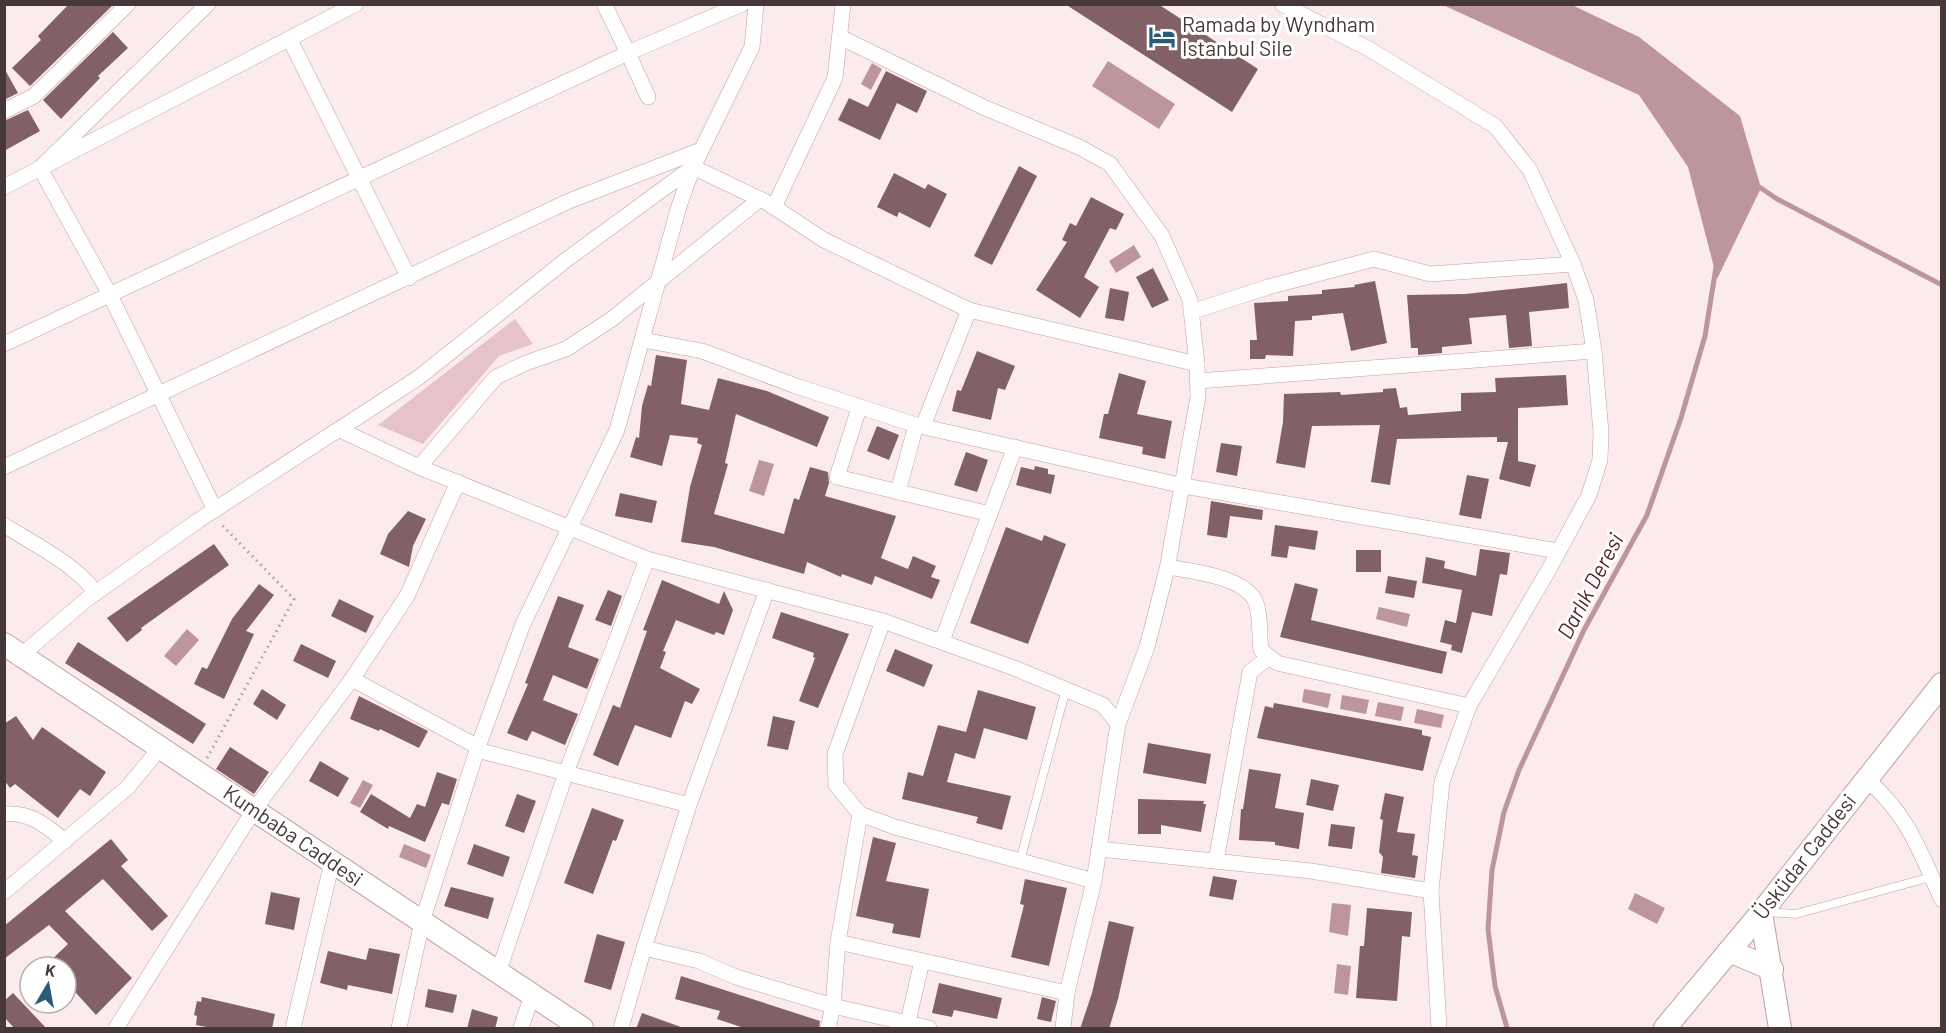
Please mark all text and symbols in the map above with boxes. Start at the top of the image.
place label: Ramada by Wyndham Istanbul Sile [1182,11,1375,60]
hotel icon: Ramada by Wyndham Istanbul Sile [1147,22,1177,52]
water label: Darlık Deresi [1550,528,1628,643]
street label: Kumbaba Caddesi [219,779,368,891]
street label: Üsküdar Caddesi [1747,788,1861,924]
north arrow [18,955,78,1015]
text: K [44,960,57,980]

